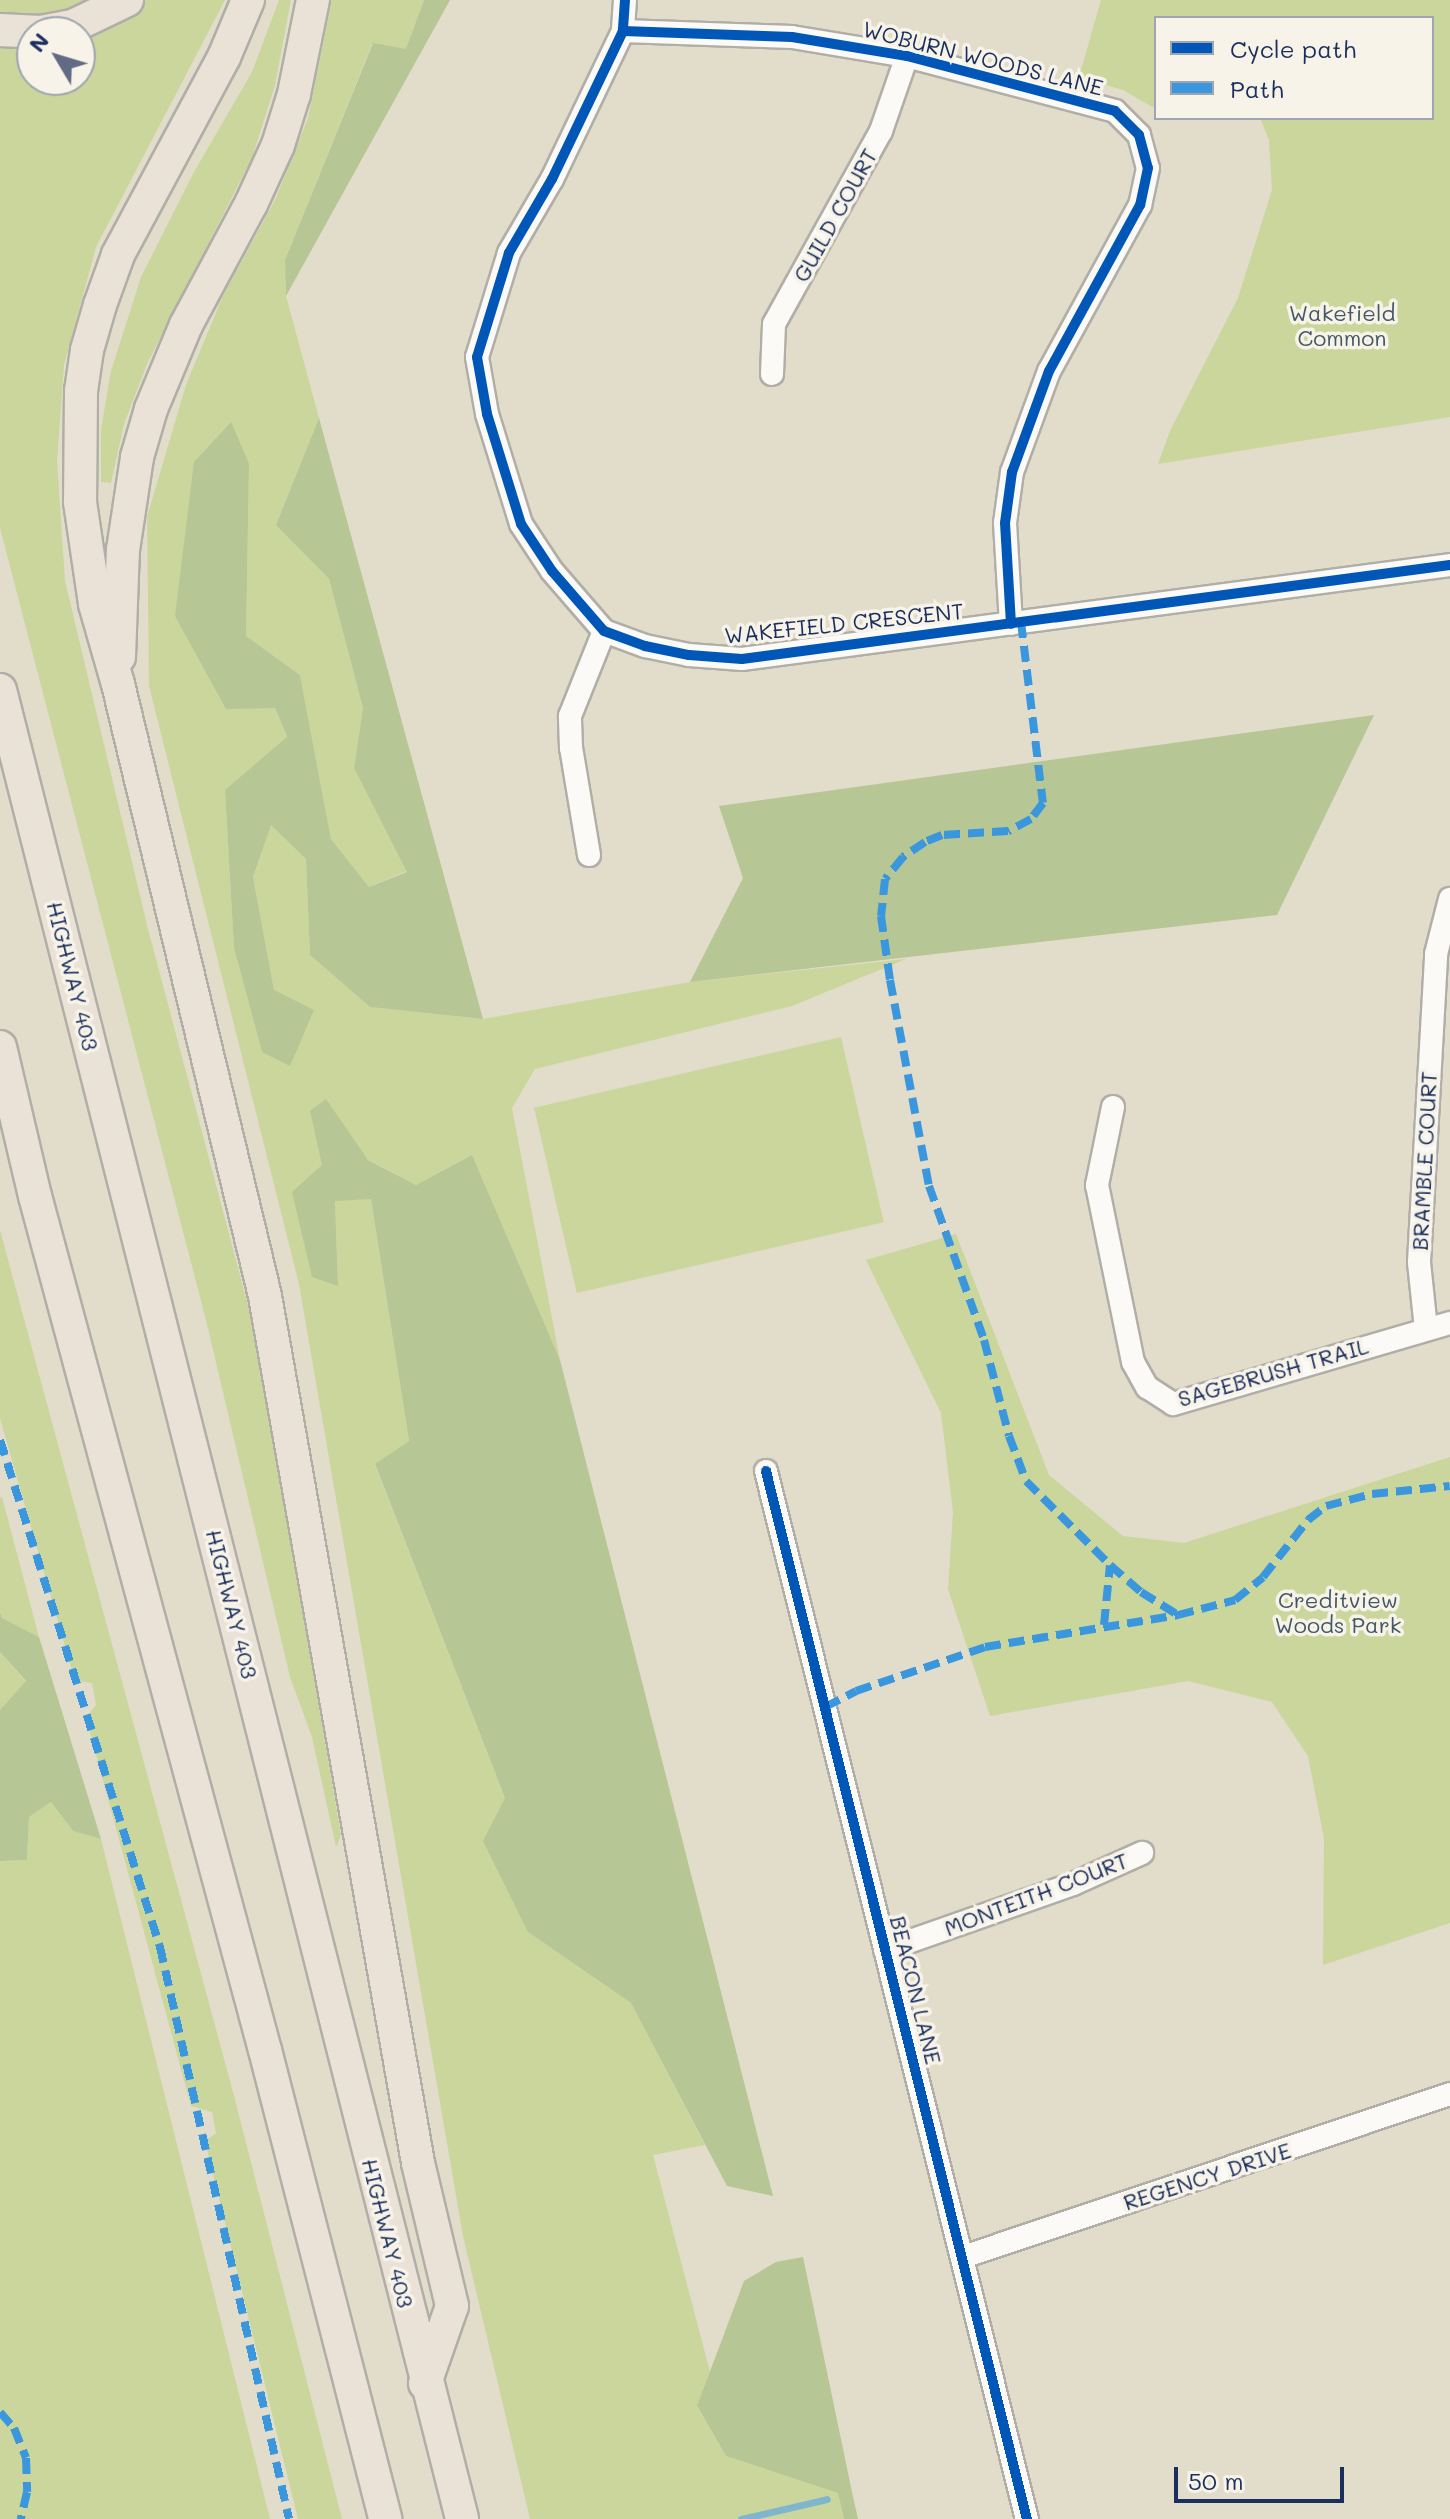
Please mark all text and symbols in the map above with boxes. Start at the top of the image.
street label: WOBURN WOODS LANE [860,15,1106,101]
north arrow [16,16,96,96]
legend [1154,16,1434,120]
text: N [22,27,55,58]
text: Cycle path [1230,33,1356,64]
text: Path [1230,73,1284,104]
street label: GUILD COURT [787,144,883,286]
park label: Wakefield Common [1289,299,1395,350]
street label: WAKEFIELD CRESCENT [723,597,965,649]
street label: HIGHWAY 403 [42,899,104,1053]
street label: BRAMBLE COURT [1406,1071,1442,1251]
street label: SAGEBRUSH TRAIL [1175,1332,1371,1412]
street label: HIGHWAY 403 [201,1527,263,1681]
park label: Creditview Woods Park [1275,1586,1401,1638]
street label: MONTEITH COURT [940,1847,1132,1941]
street label: BEACON LANE [885,1913,947,2067]
street label: REGENCY DRIVE [1120,2136,1294,2216]
street label: HIGHWAY 403 [357,2156,419,2310]
scale bar [1178,2451,1348,2501]
text: 50 m [1188,2465,1244,2496]

